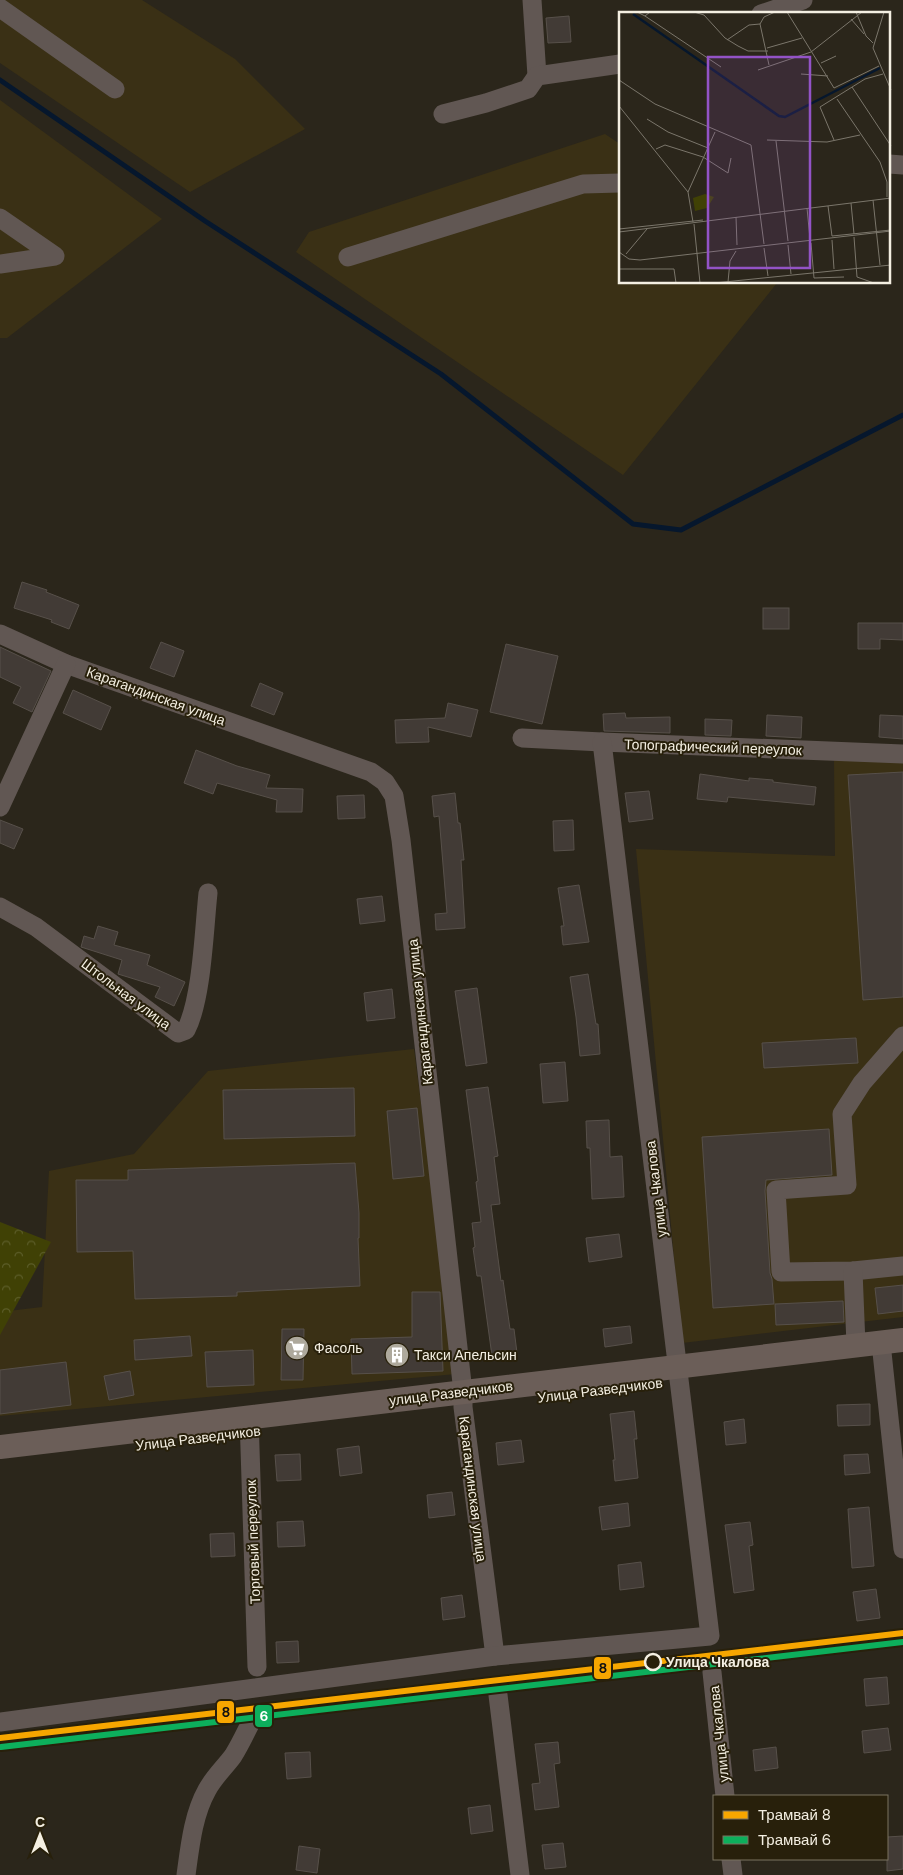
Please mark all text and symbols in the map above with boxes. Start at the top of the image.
inset map [619,12,890,284]
street label: Карагандинская улица [84,662,228,730]
street label: Топографический переулок [624,735,803,759]
street label: Карагандинская улица [403,938,437,1086]
street label: Штольная улица [78,955,174,1034]
street label: улица Чкалова [641,1140,671,1238]
supermarket icon: Фасоль [284,1335,310,1361]
place label: Фасоль [314,1339,363,1357]
building icon: Такси Апельсин [384,1342,410,1368]
place label: Такси Апельсин [414,1346,517,1364]
street label: Улица Разведчиков [536,1373,664,1407]
street label: улица Разведчиков [388,1376,514,1410]
street label: Карагандинская улица [455,1415,491,1563]
street label: Улица Разведчиков [134,1421,262,1455]
street label: Торговый переулок [242,1479,264,1604]
marker: Улица Чкалова [644,1653,662,1671]
place label: Улица Чкалова [666,1653,769,1671]
line badge: 8 [593,1656,612,1680]
text: 8 [599,1659,608,1677]
street label: улица Чкалова [705,1685,733,1783]
line badge: 8 [216,1700,235,1724]
text: 8 [222,1703,231,1721]
line badge: 6 [254,1704,273,1728]
text: 6 [260,1707,269,1725]
legend [713,1795,888,1860]
text: Трамвай 8 [758,1805,831,1825]
north arrow [15,1810,65,1860]
text: С [35,1813,45,1831]
text: Трамвай 6 [758,1830,831,1850]

